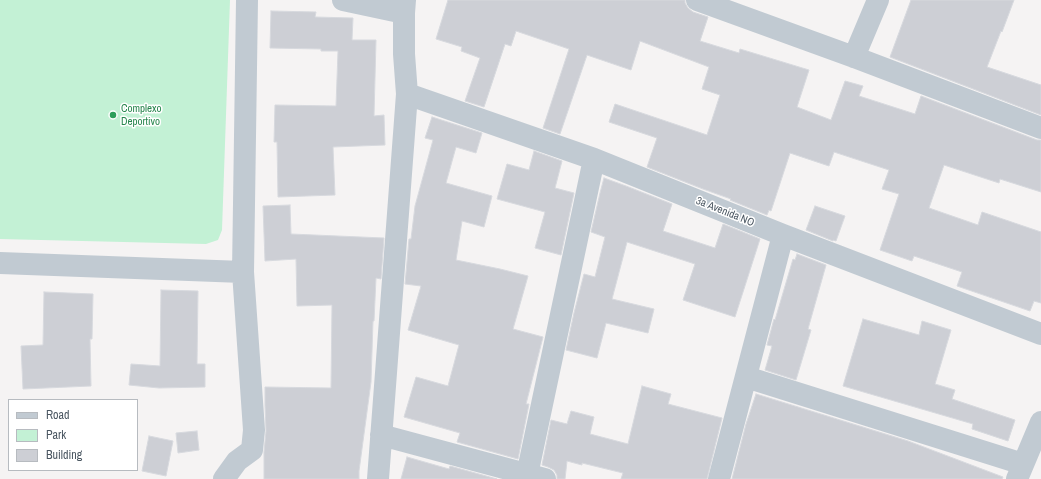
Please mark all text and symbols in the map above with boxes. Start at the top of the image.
place label: Complexo Deportivo [121,102,162,128]
marker: Complexo Deportivo [108,110,118,120]
street label: 3a Avenida NO [694,194,756,230]
legend [8,399,138,471]
text: Road [46,407,70,423]
text: Park [46,427,66,443]
text: Building [46,447,82,463]

